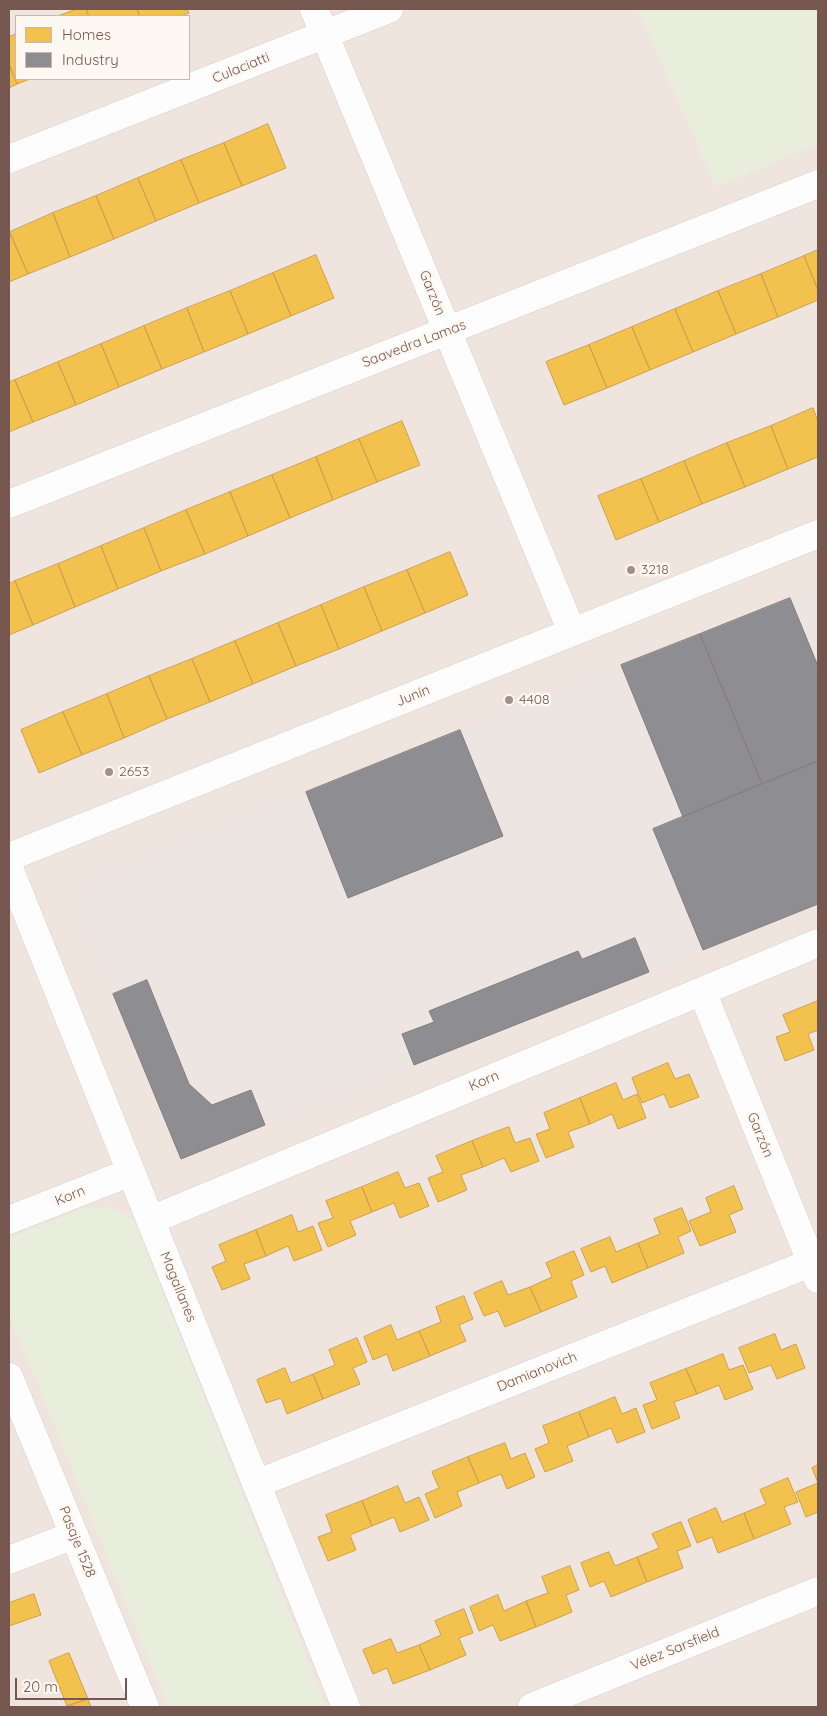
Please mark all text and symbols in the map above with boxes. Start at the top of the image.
legend [15,15,190,80]
text: Homes [62,25,111,44]
street label: Culaciatti [210,49,272,87]
text: Industry [62,50,119,69]
street label: Garzón [415,268,449,318]
street label: Saavedra Lamas [360,316,468,372]
place label: 3218 [641,562,669,578]
marker: 3218 [625,564,637,576]
street label: Junín [394,682,432,710]
place label: 4408 [519,692,550,708]
marker: 4408 [503,694,515,706]
place label: 2653 [119,764,149,780]
marker: 2653 [103,766,115,778]
street label: Korn [466,1067,502,1095]
street label: Garzón [743,1110,777,1160]
street label: Korn [52,1182,88,1210]
street label: Magallanes [156,1249,200,1325]
street label: Damianovich [495,1348,579,1396]
street label: Pasaje 1528 [55,1504,99,1580]
street label: Vélez Sarsfield [628,1624,722,1674]
scale bar [18,1668,130,1700]
text: 20 m [23,1677,58,1696]

